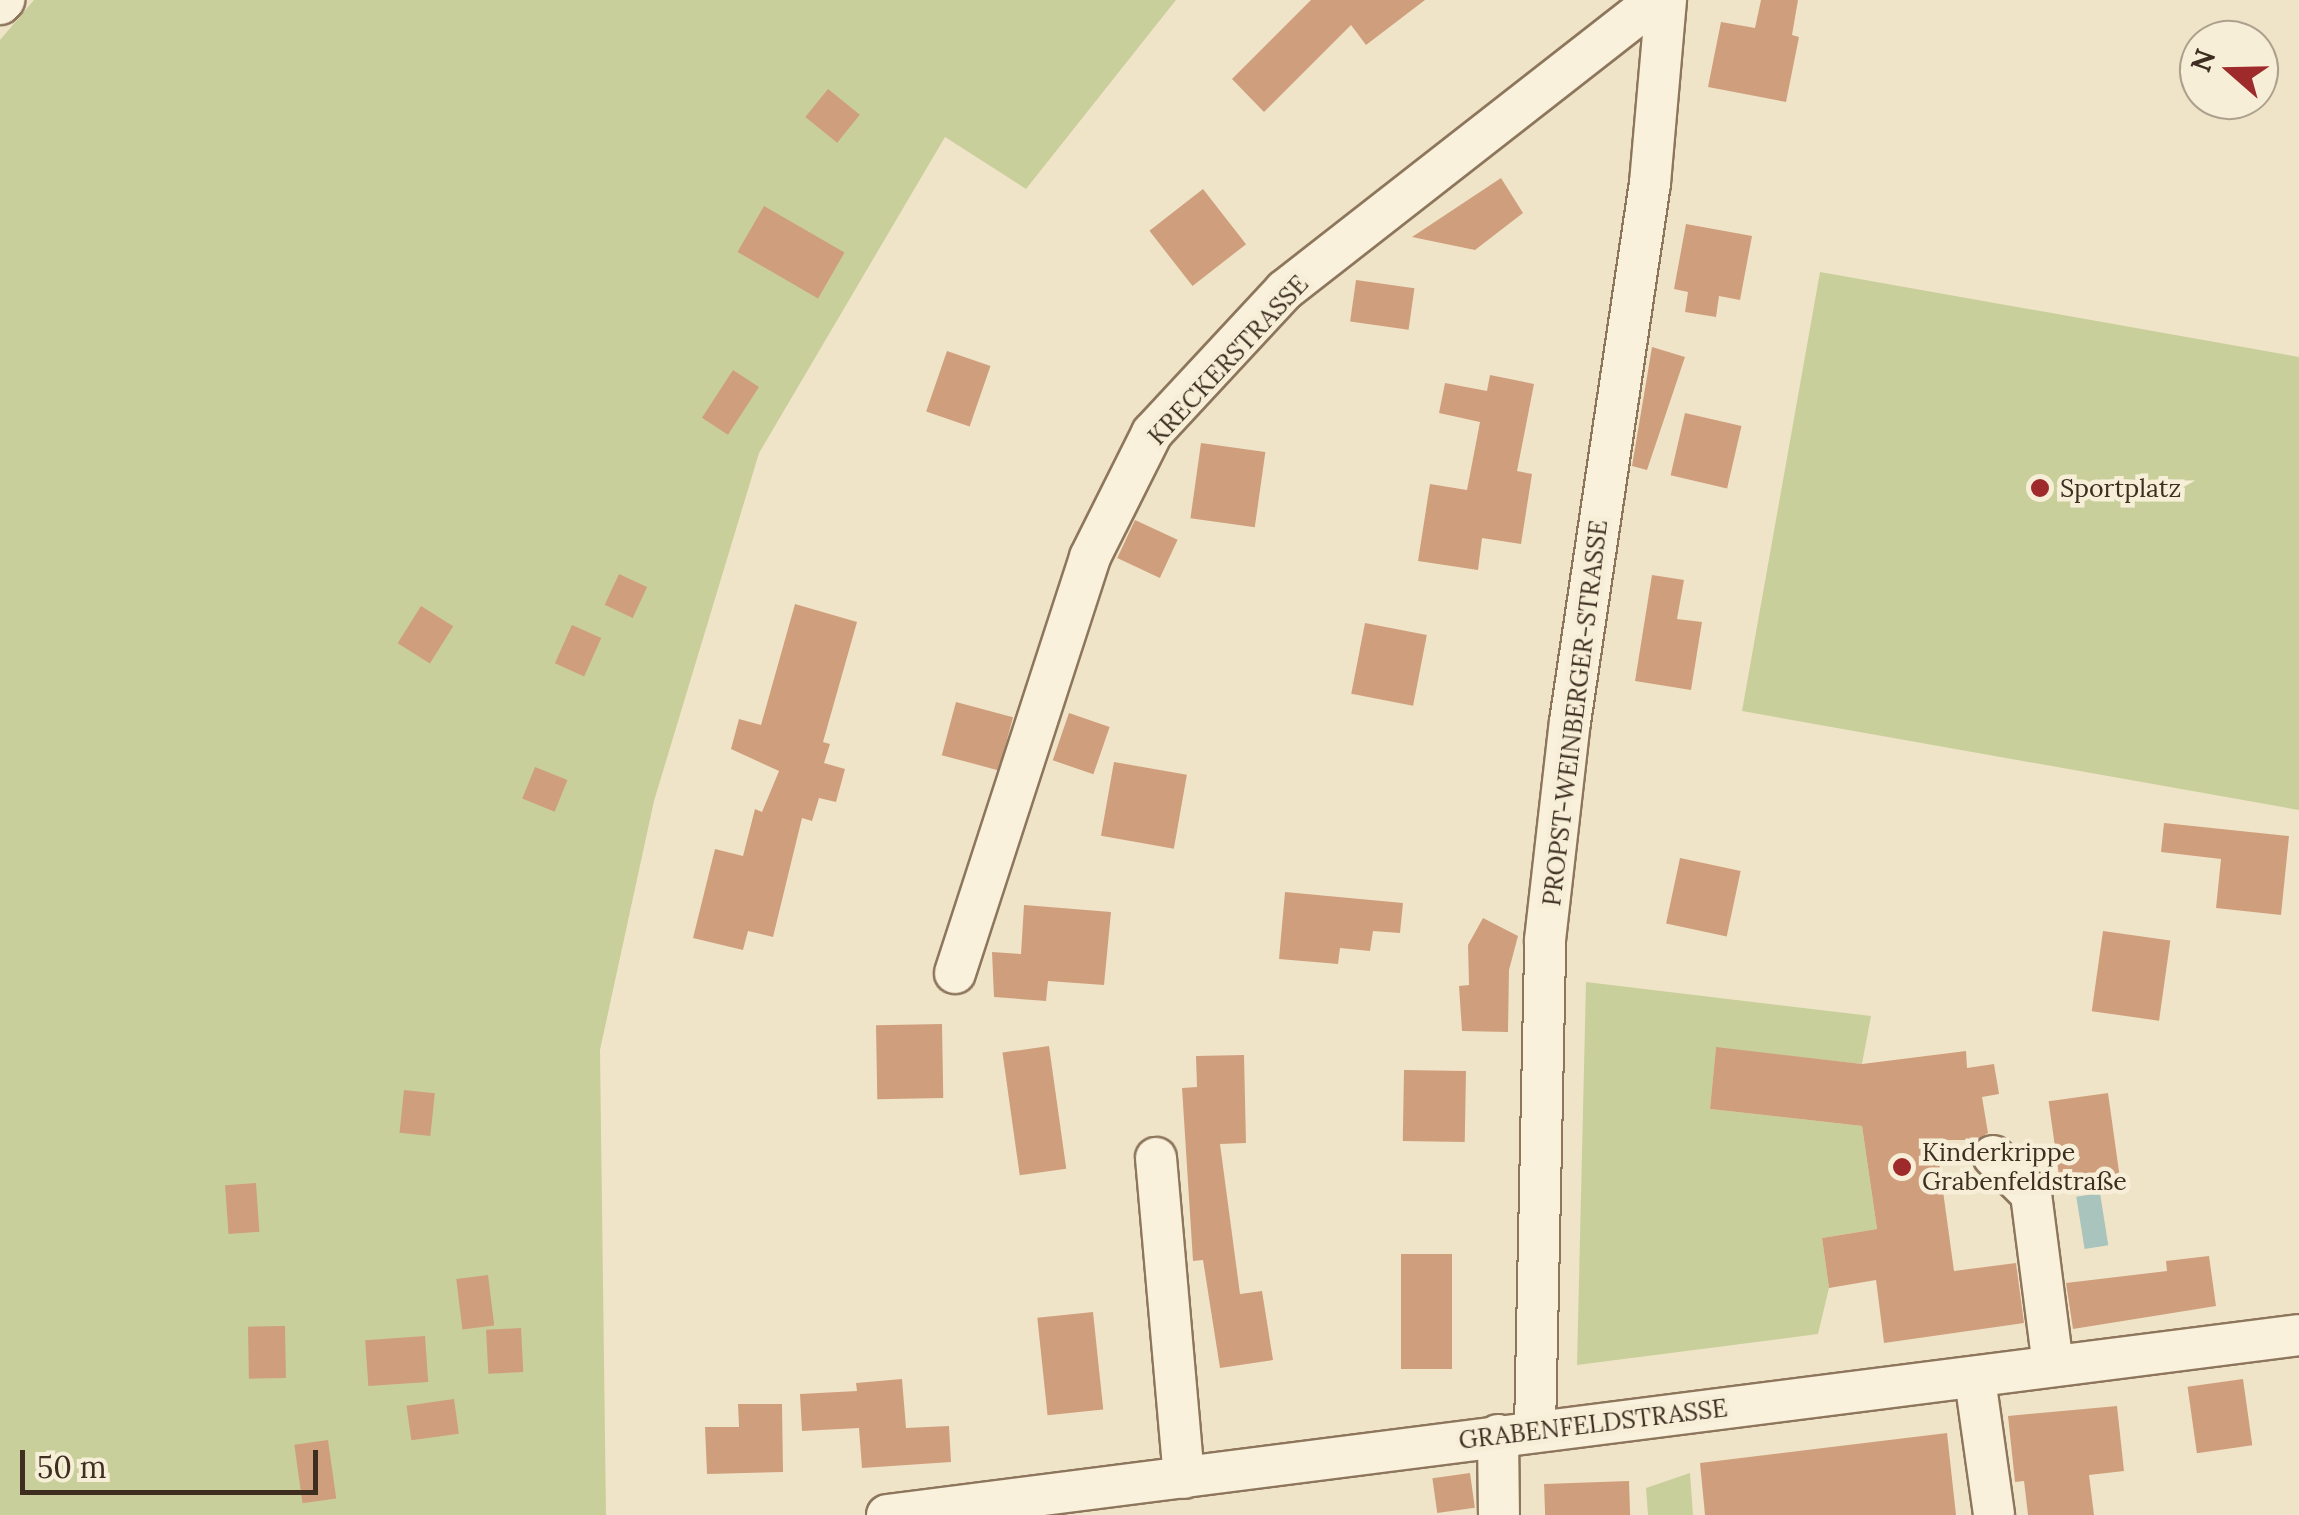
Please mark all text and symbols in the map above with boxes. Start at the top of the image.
north arrow [2179,20,2279,120]
text: N [2182,44,2223,77]
street label: KRECKERSTRASSE [1142,269,1314,451]
place label: Sportplatz [2060,473,2181,503]
marker: Sportplatz [2029,477,2051,499]
street label: PROPST-WEINBERGER-STRASSE [1536,518,1614,908]
place label: Kinderkrippe Grabenfeldstraße [1922,1138,2127,1197]
marker: Kinderkrippe Grabenfeldstraße [1891,1156,1913,1178]
street label: GRABENFELDSTRASSE [1457,1393,1729,1455]
scale bar [25,1430,322,1492]
text: 50 m [37,1448,107,1486]

